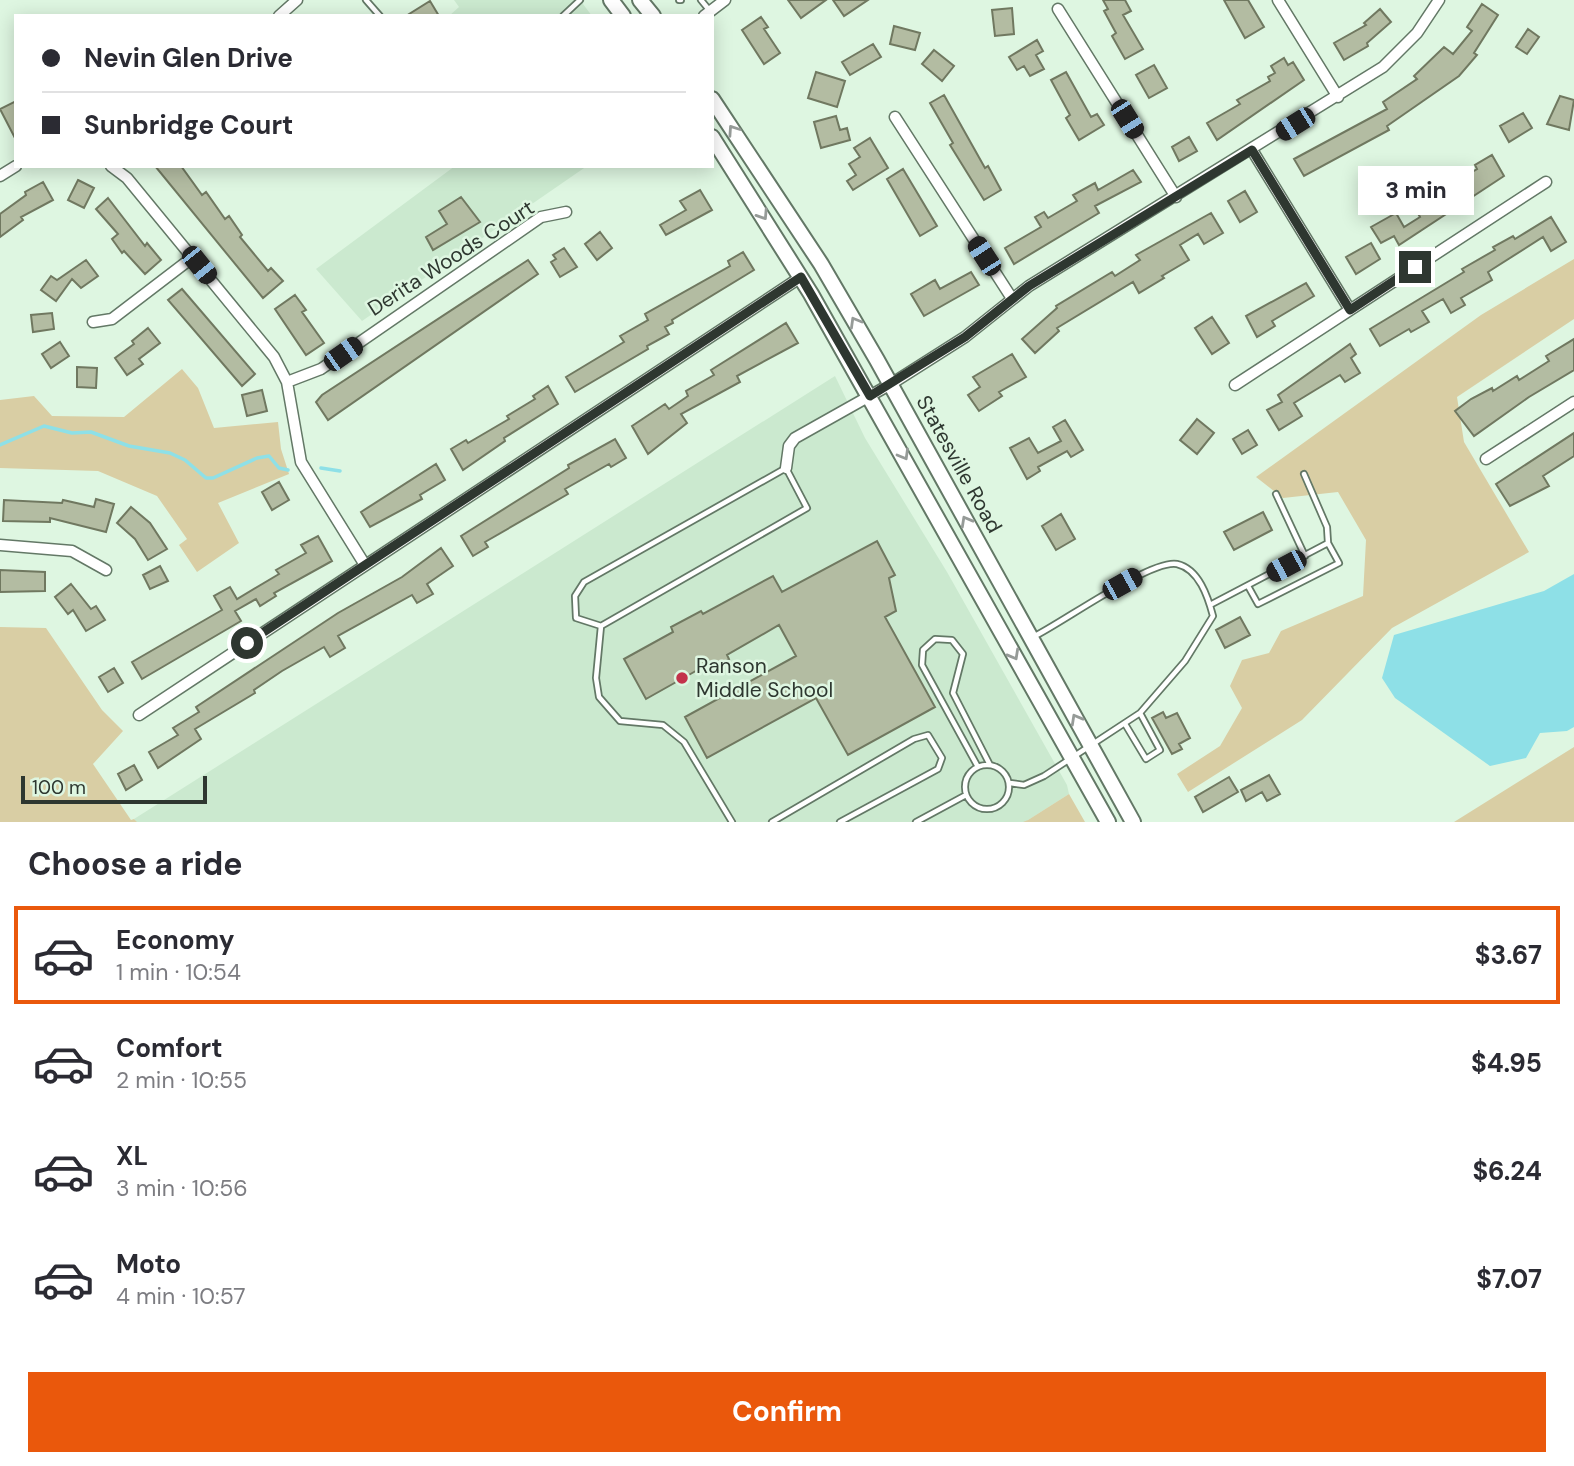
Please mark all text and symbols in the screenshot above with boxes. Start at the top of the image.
text: Nevin Glen Drive [84,41,293,75]
car [1107,96,1148,142]
car [1272,104,1319,144]
text: Sunbridge Court [84,108,293,142]
one-way arrow [728,124,741,137]
callout: 3 min [1357,166,1473,215]
text: 3 min [1385,175,1447,205]
street label: Derita Woods Court [362,194,540,322]
one-way arrow [755,207,767,220]
car [964,233,1005,279]
car [178,242,221,288]
route end [1399,251,1431,283]
one-way arrow [850,316,863,329]
car [320,333,367,375]
street label: Statesville Road [910,390,1008,538]
one-way arrow [896,448,909,461]
one-way arrow [960,515,974,528]
car [1263,547,1310,585]
car [1099,565,1146,603]
route start [231,627,263,659]
one-way arrow [1006,647,1019,660]
place label: Ranson Middle School [696,652,833,704]
marker: Ranson Middle School [674,670,690,686]
one-way arrow [1071,714,1084,727]
scale bar [21,773,206,805]
text: 100 m [32,775,86,800]
text: Choose a ride [28,843,243,885]
text: Economy [116,923,234,957]
icon: car [32,924,95,987]
text: $3.67 [1475,938,1542,972]
text: 1 min · 10:54 [116,957,241,987]
text: Comfort [116,1031,222,1065]
icon: car [32,1032,95,1095]
text: $4.95 [1471,1046,1542,1080]
text: 2 min · 10:55 [116,1065,247,1095]
text: XL [116,1139,148,1173]
icon: car [32,1140,95,1203]
text: $6.24 [1472,1154,1542,1188]
text: 3 min · 10:56 [116,1173,248,1203]
text: Moto [116,1247,181,1281]
icon: car [32,1248,95,1311]
text: $7.07 [1476,1262,1542,1296]
text: 4 min · 10:57 [116,1281,246,1311]
button: Confirm [28,1372,1546,1452]

